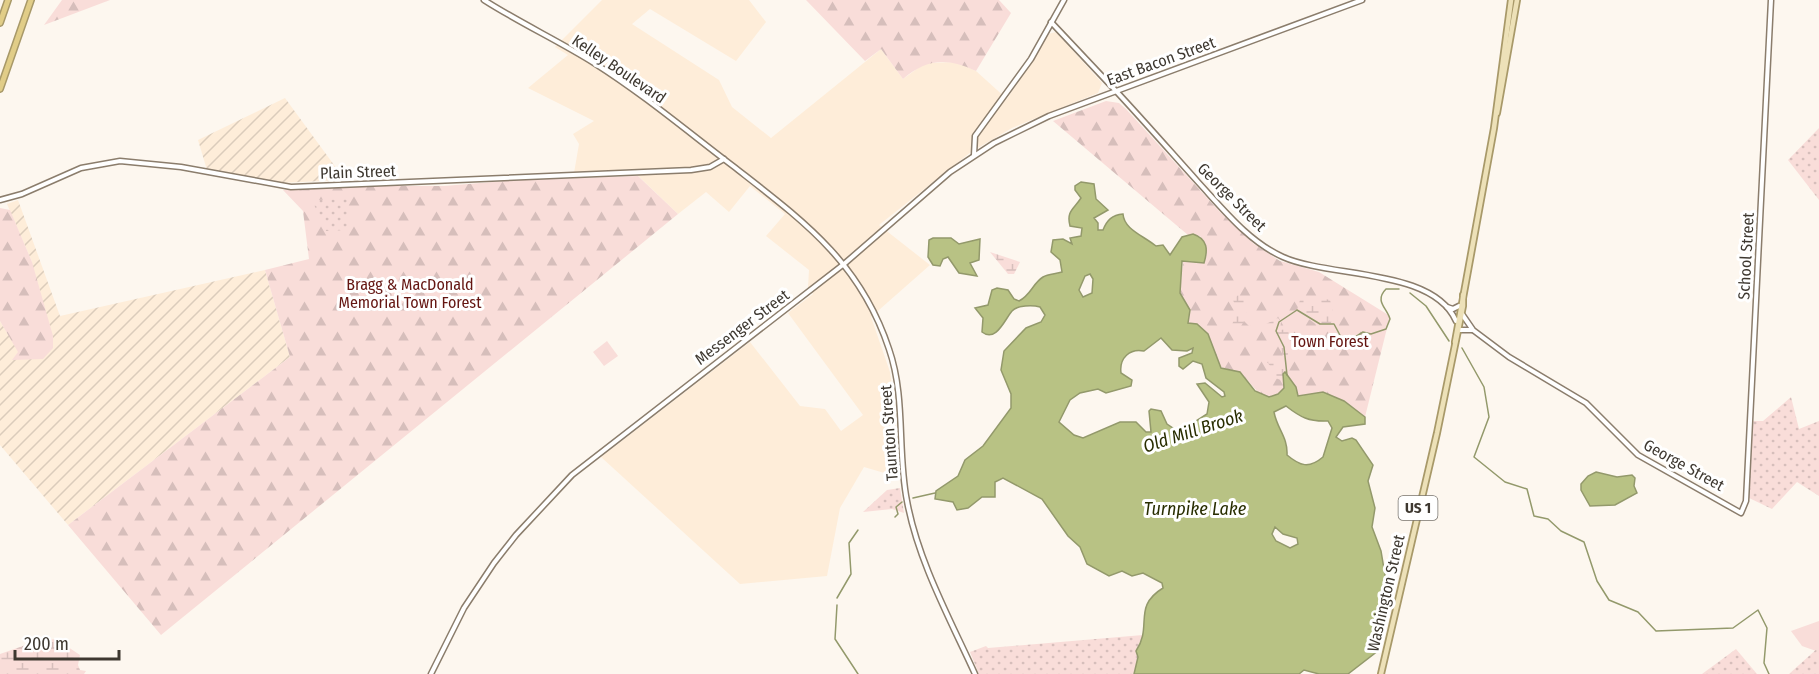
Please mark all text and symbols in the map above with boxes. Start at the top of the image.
street label: Kelley Boulevard [568,31,670,107]
street label: East Bacon Street [1104,32,1219,89]
street label: George Street [1194,159,1271,236]
street label: Plain Street [320,161,397,183]
street label: School Street [1734,211,1758,300]
park label: Bragg & MacDonald Memorial Town Forest [339,275,482,312]
street label: Messenger Street [691,285,793,369]
park label: Town Forest [1291,332,1370,351]
street label: Taunton Street [876,384,902,482]
water label: Old Mill Brook [1140,404,1246,457]
street label: George Street [1640,435,1728,495]
road number: US 1 [1398,496,1438,520]
water label: Turnpike Lake [1144,498,1247,520]
street label: Washington Street [1363,532,1409,653]
scale bar [15,623,118,661]
text: 200 m [24,633,69,655]

